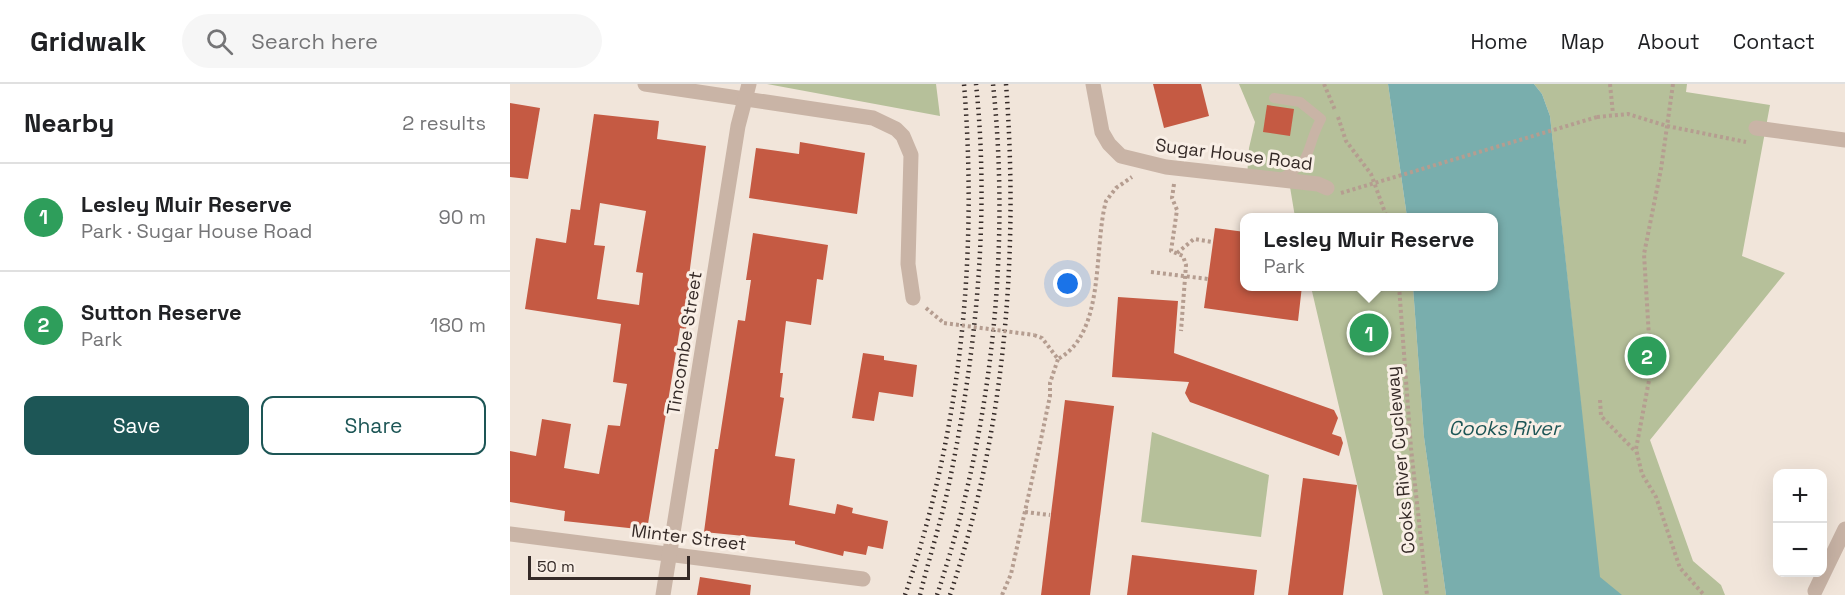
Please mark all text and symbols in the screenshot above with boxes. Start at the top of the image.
search box [182,14,602,68]
text: Gridwalk [30,23,146,59]
icon: search [203,25,236,58]
text: Search here [251,27,378,55]
text: Home [1470,28,1528,55]
text: Map [1561,28,1605,55]
text: About [1638,28,1700,55]
text: Contact [1733,28,1815,55]
text: Nearby [24,106,114,140]
text: 2 results [402,110,486,136]
street label: Sugar House Road [1154,133,1314,175]
text: Lesley Muir Reserve [81,190,292,218]
text: 1 [39,204,48,230]
text: 90 m [439,204,486,230]
popup [1240,213,1498,291]
text: Park · Sugar House Road [81,218,312,244]
text: Lesley Muir Reserve [1264,225,1474,253]
text: Park [1264,253,1305,279]
your location [1053,269,1082,298]
street label: Tincombe Street [661,270,707,416]
text: Sutton Reserve [81,298,242,326]
pin: 1 [1350,310,1388,356]
text: 2 [38,312,49,338]
text: 180 m [430,312,486,338]
text: Park [81,326,123,352]
pin: 2 [1628,334,1666,378]
street label: Cooks River Cycleway [1380,365,1420,555]
button: Save [24,396,249,455]
button: Share [261,396,486,455]
water label: Cooks River [1448,415,1562,441]
map controls [1773,469,1827,577]
button: + [1773,469,1827,523]
street label: Minter Street [630,519,748,555]
button: − [1773,523,1827,577]
scale bar [528,553,690,580]
text: 50 m [537,556,575,577]

